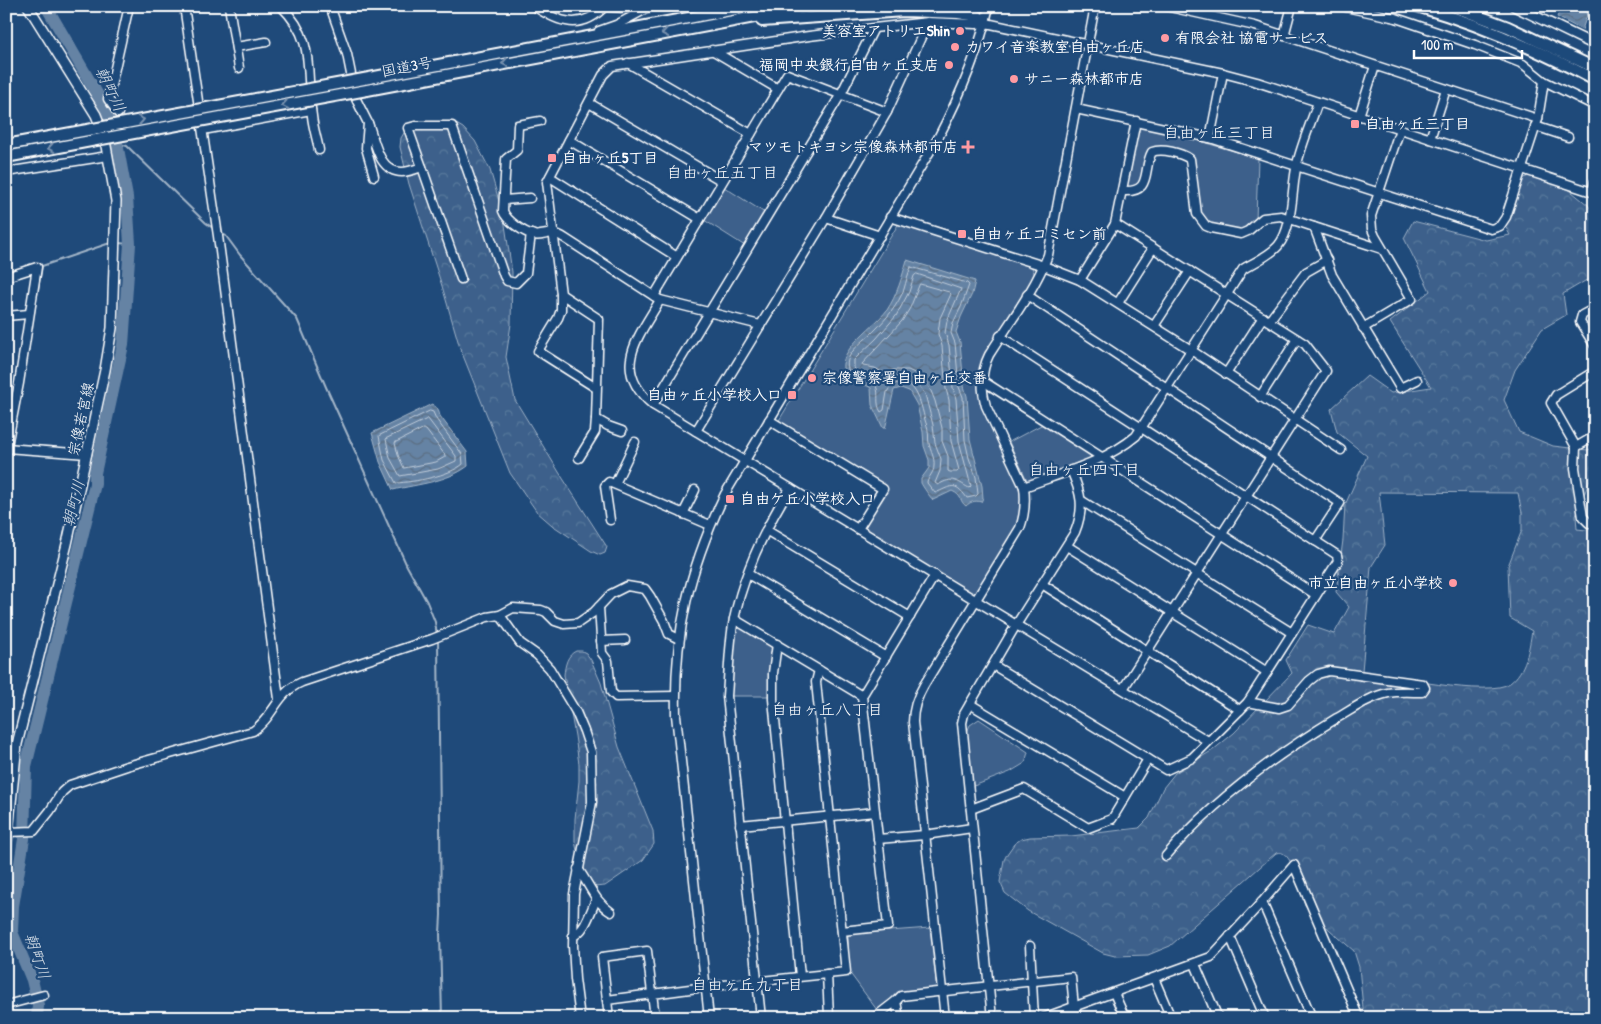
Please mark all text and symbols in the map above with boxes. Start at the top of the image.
place label: 美容室アトリエShin [822,20,950,41]
marker: 美容室アトリエShin [954,25,966,37]
place label: 有限会社 協電サービス [1175,27,1328,48]
one-way arrow [661,28,669,38]
scale bar [1414,28,1521,60]
marker: 有限会社 協電サービス [1159,32,1171,44]
text: 100 m [1421,34,1454,55]
place label: カワイ音楽教室自由ヶ丘店 [965,36,1145,57]
marker: カワイ音楽教室自由ヶ丘店 [949,41,961,53]
street label: 国道3号 [380,51,434,82]
place label: 福岡中央銀行自由ヶ丘支店 [759,54,939,75]
one-way arrow [501,58,510,68]
marker: 福岡中央銀行自由ヶ丘支店 [943,59,955,71]
water label: 朝町川 [91,63,131,115]
place label: サニー森林都市店 [1024,68,1144,89]
marker: サニー森林都市店 [1008,73,1020,85]
one-way arrow [281,100,289,110]
place label: 自由ヶ丘三丁目 [1365,113,1470,134]
one-way arrow [137,115,146,125]
marker: 自由ヶ丘三丁目 [1349,118,1361,130]
district label: 自由ヶ丘三丁目 [1163,121,1275,143]
place label: マツモトキヨシ宗像森林都市店 [748,136,958,157]
marker: マツモトキヨシ宗像森林都市店 [962,141,974,153]
one-way arrow [47,143,56,153]
place label: 自由ヶ丘5丁目 [562,147,658,168]
marker: 自由ヶ丘5丁目 [546,152,558,164]
district label: 自由ヶ丘五丁目 [666,161,778,183]
place label: 自由ヶ丘コミセン前 [972,223,1107,244]
marker: 自由ヶ丘コミセン前 [956,228,968,240]
place label: 宗像警察署自由ヶ丘交番 [822,367,987,388]
marker: 宗像警察署自由ヶ丘交番 [806,372,818,384]
street label: 宗像若宮線 [62,380,99,458]
place label: 自由ヶ丘小学校入口 [647,384,782,405]
marker: 自由ヶ丘小学校入口 [786,389,798,401]
district label: 自由ヶ丘四丁目 [1028,458,1140,480]
water label: 朝町川 [57,477,89,529]
place label: 自由ケ丘小学校入口 [740,488,875,509]
marker: 自由ケ丘小学校入口 [724,493,736,505]
place label: 市立自由ヶ丘小学校 [1308,572,1443,593]
marker: 市立自由ヶ丘小学校 [1447,577,1459,589]
district label: 自由ヶ丘八丁目 [771,698,883,720]
water label: 朝町川 [20,930,56,982]
district label: 自由ヶ丘九丁目 [691,973,803,995]

